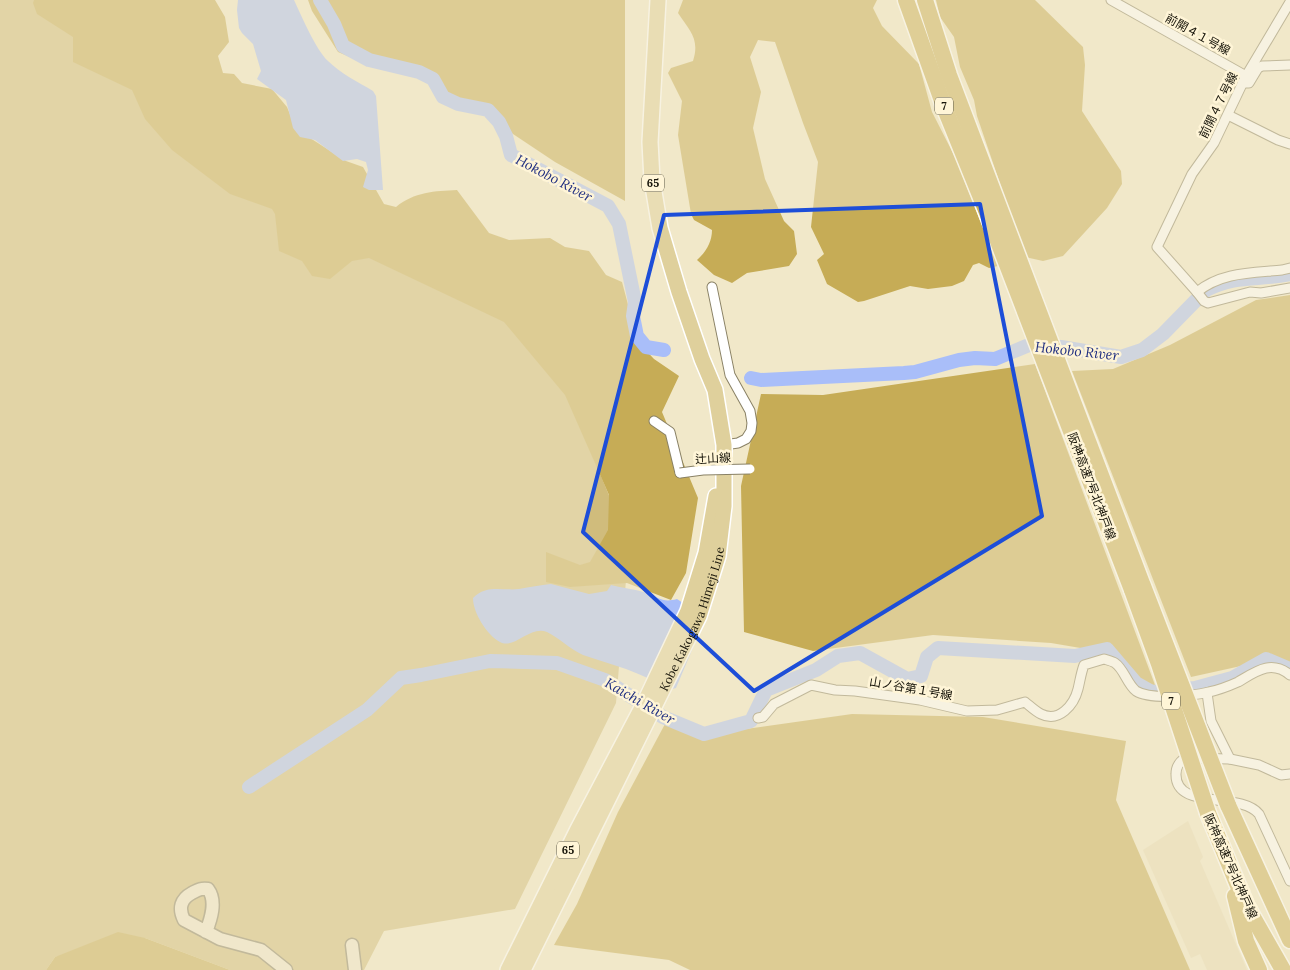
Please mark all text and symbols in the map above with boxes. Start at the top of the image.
street label: 前開４１号線 [1163,10,1233,58]
street label: 前開４７号線 [1195,69,1241,141]
road number: 7 [935,98,953,114]
water label: Hokobo River [513,150,596,206]
road number: 65 [642,174,664,192]
water label: Hokobo River [1034,338,1120,364]
street label: 阪神高速7号北神戸線 [1065,430,1119,542]
street label: 辻山線 [695,450,731,466]
street label: Kobe Kakogawa Himeji Line [655,546,727,693]
street label: 山ノ谷第１号線 [868,673,954,703]
water label: Kaichi River [602,674,679,729]
road number: 7 [1162,692,1180,709]
street label: 阪神高速7号北神戸線 [1201,811,1261,921]
road number: 65 [557,842,579,858]

